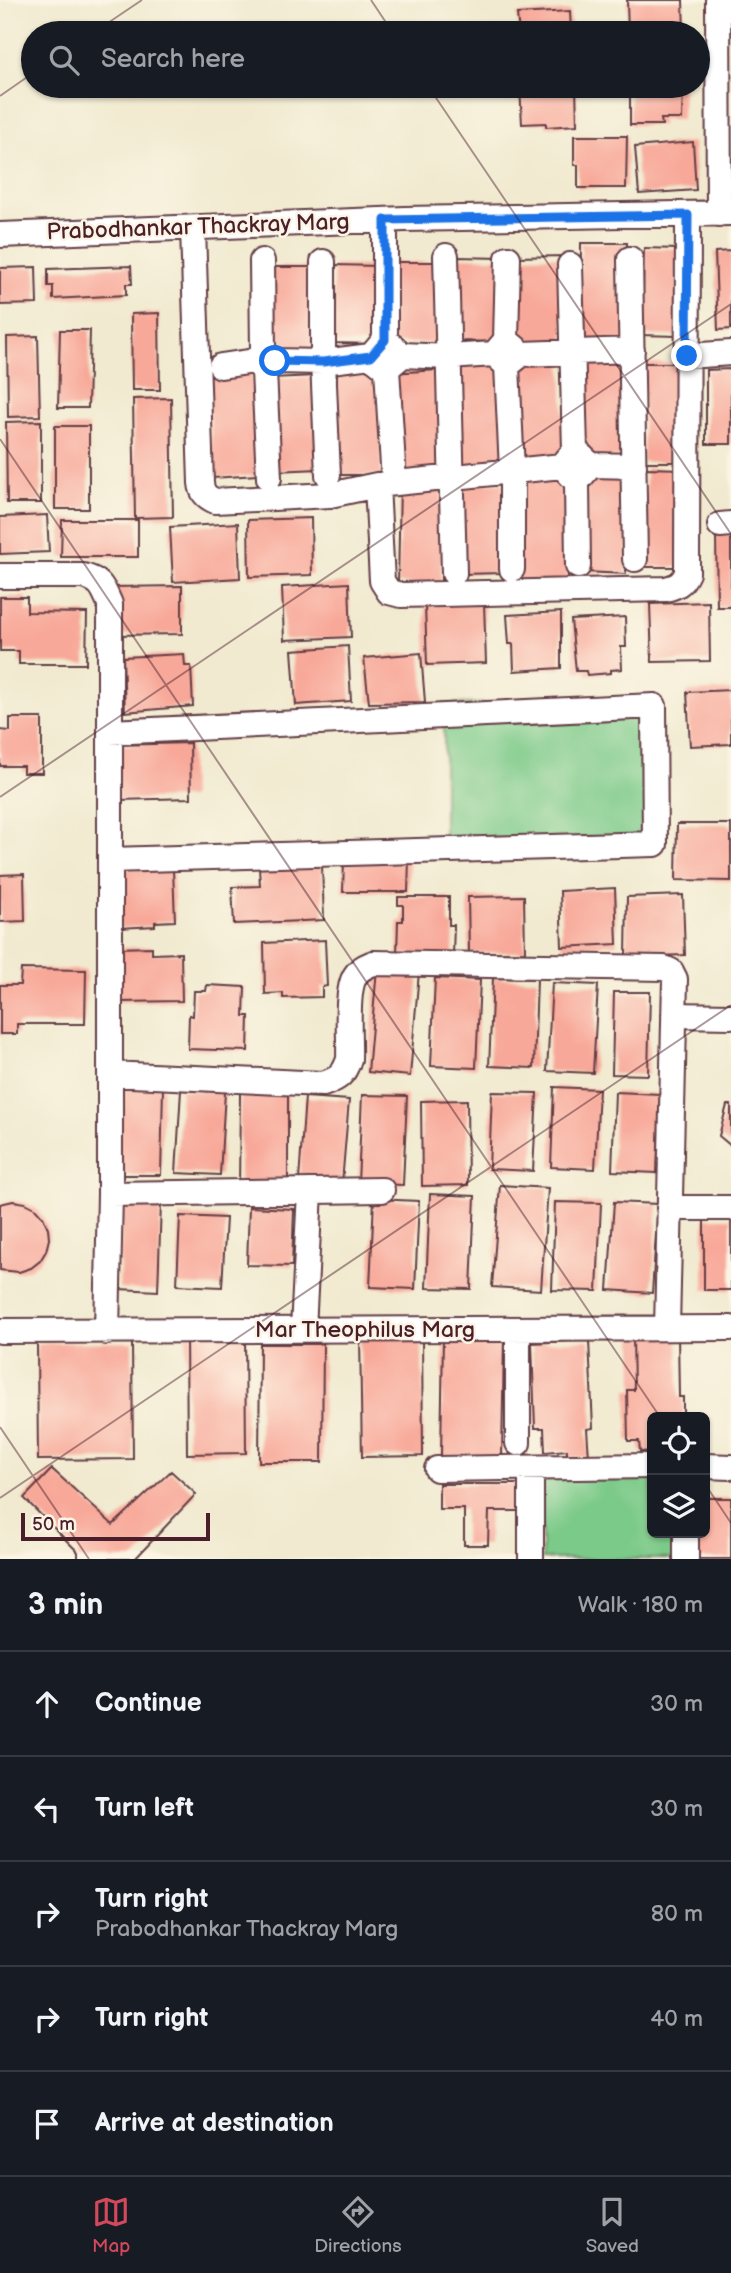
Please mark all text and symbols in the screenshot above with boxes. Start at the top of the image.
search box [21,21,710,98]
icon: search [45,41,83,79]
text: Search here [101,44,245,75]
street label: Prabodhankar Thackray Marg [46,208,350,246]
route end [671,340,702,371]
route start [259,345,290,376]
street label: Mar Theophilus Marg [255,1316,475,1344]
map controls [647,1412,710,1538]
button: locate [647,1412,710,1475]
button: layers [647,1475,710,1538]
scale bar [21,1510,210,1542]
text: 50 m [32,1513,75,1536]
text: 3 min [28,1587,103,1623]
text: Walk · 180 m [578,1591,703,1619]
icon: ahead [28,1685,66,1723]
text: Continue [95,1688,202,1719]
text: 30 m [650,1690,703,1718]
icon: left [28,1790,66,1828]
text: Turn left [95,1793,194,1824]
text: 30 m [650,1795,703,1823]
text: Turn right [95,1884,208,1915]
icon: right [28,1895,66,1933]
text: 80 m [651,1900,703,1928]
text: Prabodhankar Thackray Marg [95,1915,398,1943]
icon: right [28,2000,66,2038]
text: Turn right [95,2003,208,2034]
text: 40 m [650,2005,703,2033]
icon: arrive [28,2105,66,2143]
text: Arrive at destination [95,2108,334,2139]
tab: Map [92,2193,130,2258]
tab: Directions [314,2193,402,2258]
tab: Saved [586,2193,639,2258]

